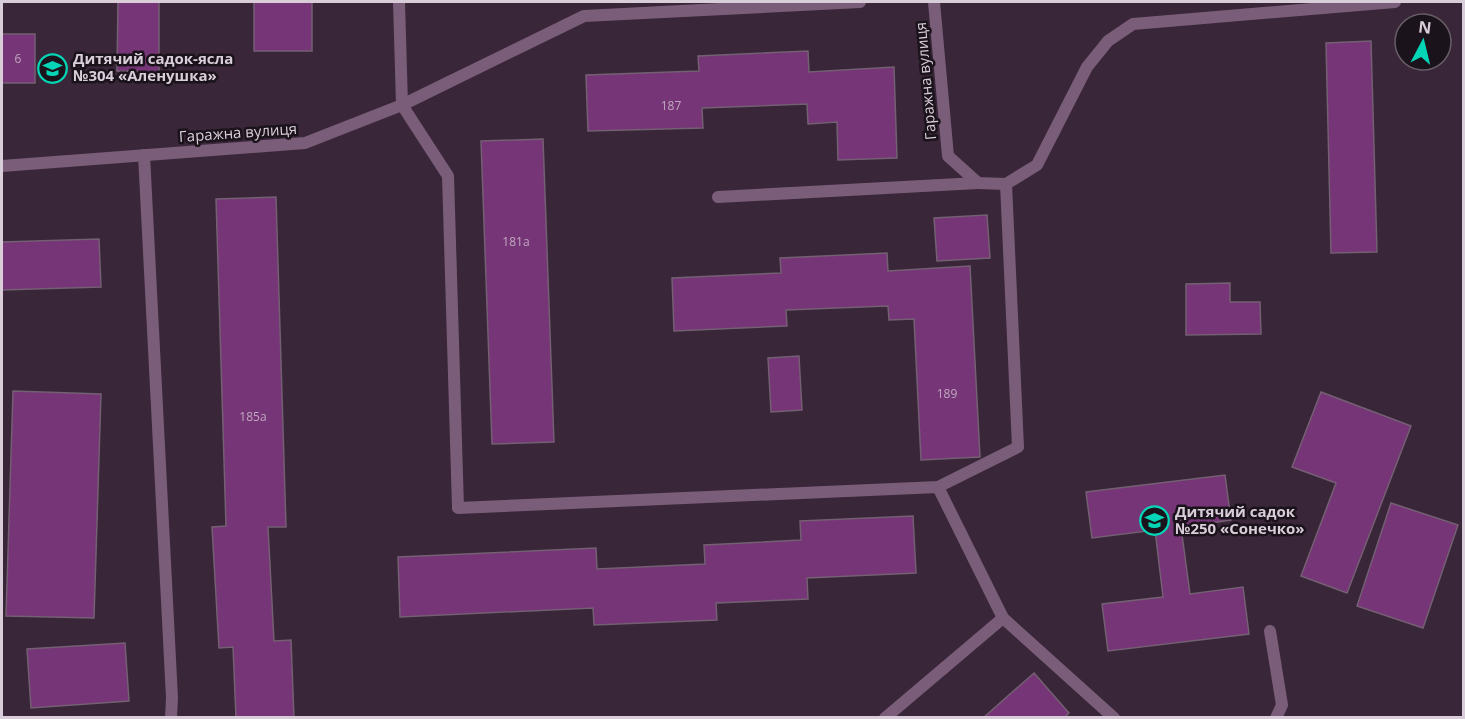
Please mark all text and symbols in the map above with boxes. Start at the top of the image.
north arrow [1393,12,1453,72]
text: N [1417,15,1433,39]
street label: Гаражна вулиця [910,21,940,141]
place label: Дитячий садок-ясла №304 «Аленушка» [73,48,233,85]
house number: 6 [15,50,22,67]
school or university icon: Дитячий садок-ясла №304 «Аленушка» [36,52,68,84]
house number: 187 [661,97,681,114]
street label: Гаражна вулиця [178,118,298,146]
house number: 181а [502,233,530,250]
house number: 189 [937,385,957,402]
house number: 185а [239,408,267,425]
place label: Дитячий садок №250 «Сонечко» [1175,501,1305,538]
school or university icon: Дитячий садок №250 «Сонечко» [1138,505,1170,537]

